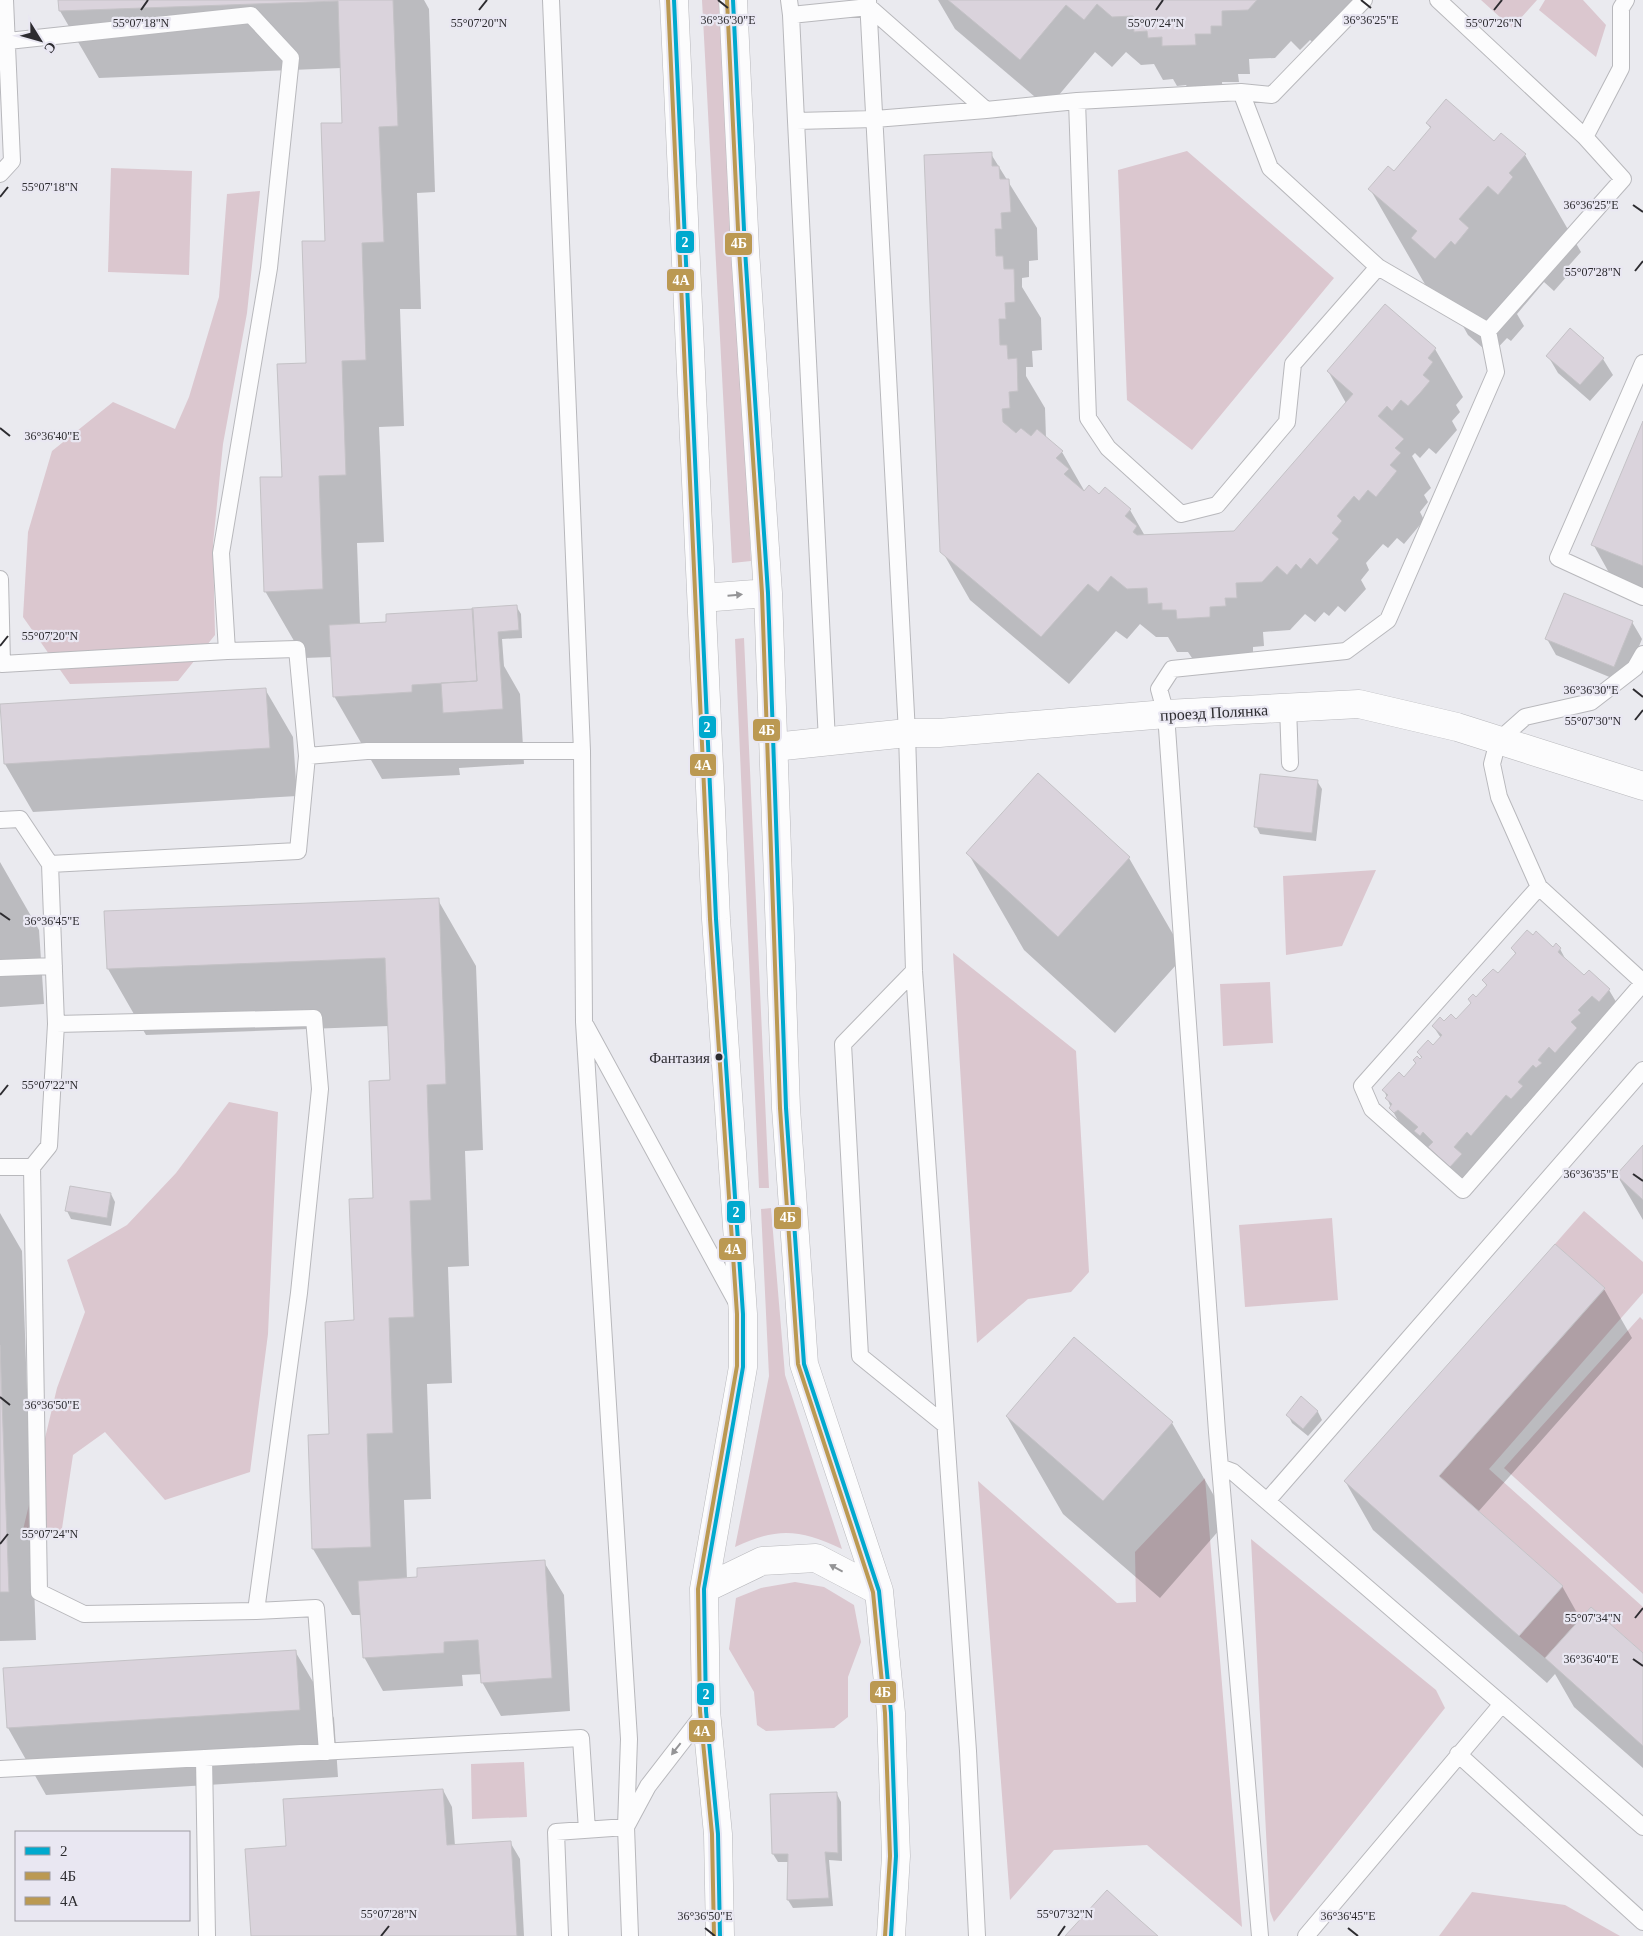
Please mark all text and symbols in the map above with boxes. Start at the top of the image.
text: 36°36'30"E [700,13,756,27]
text: 36°36'25"E [1343,13,1399,27]
north arrow [15,15,65,65]
text: 55°07'18"N [113,16,170,30]
text: 55°07'20"N [451,16,508,30]
text: 55°07'24"N [1128,16,1185,30]
text: 55°07'26"N [1466,16,1523,30]
text: С [41,39,59,56]
text: 55°07'18"N [22,180,79,194]
text: 36°36'25"E [1563,198,1619,212]
line badge: 2 [675,230,695,254]
line badge: 4Б [724,232,753,256]
text: 2 [682,235,689,250]
text: 4Б [731,236,747,251]
text: 55°07'28"N [1565,265,1622,279]
line badge: 4А [666,268,695,292]
text: 4А [672,273,690,288]
text: 36°36'40"E [24,429,80,443]
one-way arrow [727,591,743,599]
text: 55°07'20"N [22,629,79,643]
text: 36°36'30"E [1563,683,1619,697]
street label: проезд Полянка [1160,701,1269,725]
text: 55°07'30"N [1565,714,1622,728]
line badge: 2 [698,715,717,739]
line badge: 4Б [752,718,781,742]
text: 2 [704,720,711,735]
text: 4Б [759,723,775,738]
line badge: 4А [689,753,717,777]
text: 4А [694,758,712,773]
text: 36°36'45"E [24,914,80,928]
place label: Фантазия [649,1050,710,1066]
marker: Фантазия [714,1052,724,1062]
text: 55°07'22"N [22,1078,79,1092]
text: 36°36'35"E [1563,1167,1619,1181]
line badge: 2 [726,1200,746,1224]
text: 2 [733,1205,740,1220]
line badge: 4Б [773,1206,802,1230]
text: 4Б [780,1210,796,1225]
line badge: 4А [718,1237,747,1261]
text: 4А [724,1242,742,1257]
text: 36°36'50"E [24,1398,80,1412]
text: 55°07'24"N [22,1527,79,1541]
one-way arrow [829,1564,842,1573]
text: 55°07'34"N [1565,1611,1622,1625]
text: 36°36'40"E [1563,1652,1619,1666]
line badge: 4Б [869,1680,897,1704]
line badge: 2 [696,1682,715,1706]
text: 4Б [875,1685,891,1700]
text: 2 [703,1687,710,1702]
line badge: 4А [688,1719,716,1743]
text: 4А [693,1724,711,1739]
one-way arrow [671,1742,681,1756]
legend [15,1831,190,1921]
text: 2 [60,1843,68,1859]
text: 4Б [60,1868,76,1884]
text: 4А [60,1893,79,1909]
text: 55°07'28"N [361,1907,418,1921]
text: 55°07'32"N [1037,1907,1094,1921]
text: 36°36'50"E [677,1909,733,1923]
text: 36°36'45"E [1320,1909,1376,1923]

